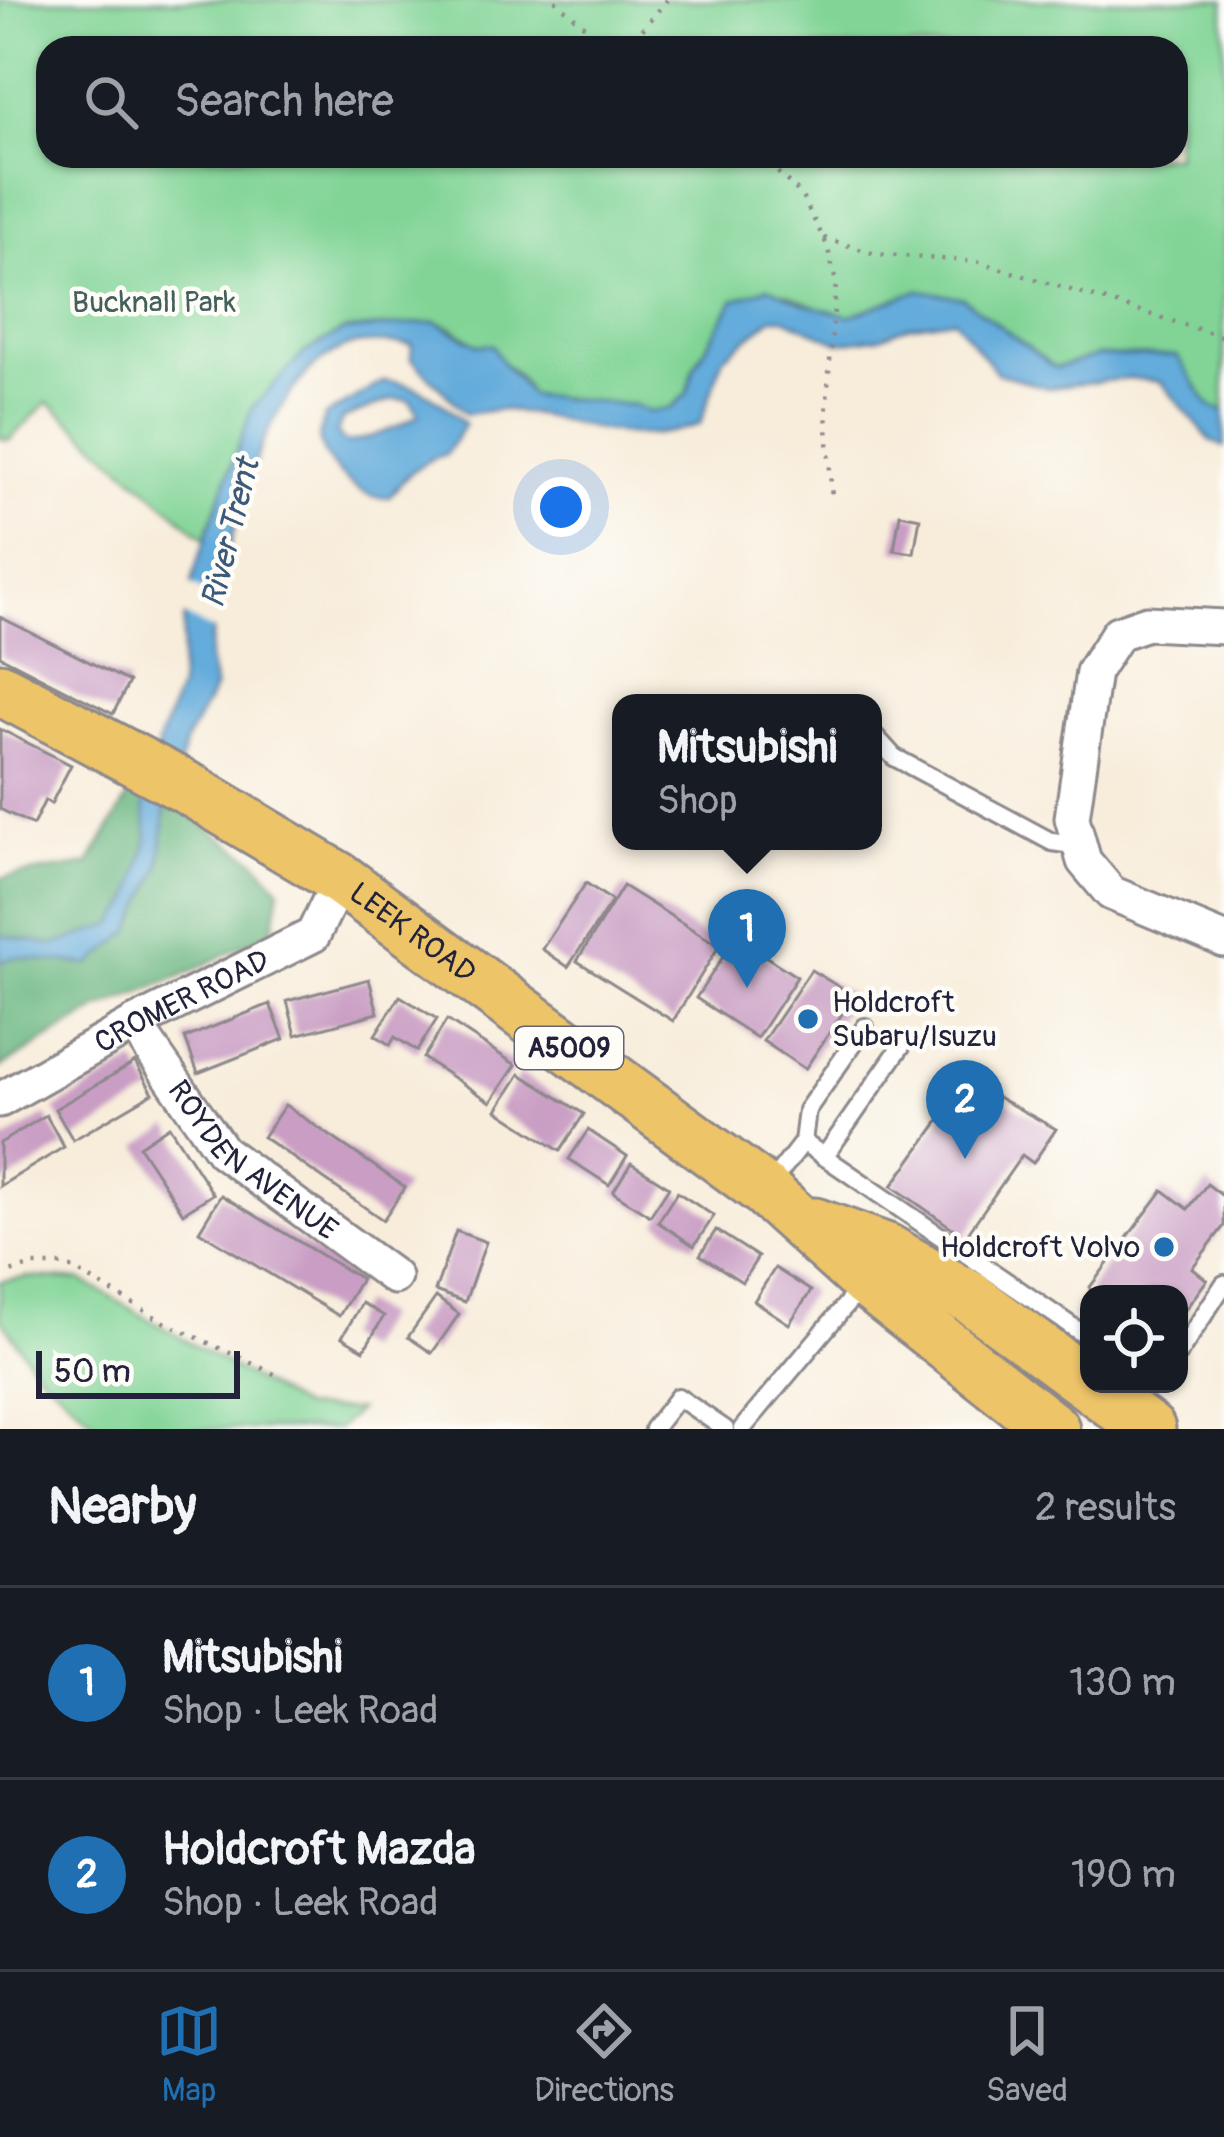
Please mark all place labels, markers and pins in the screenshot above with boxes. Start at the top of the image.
pin: 1 [708,889,786,988]
place label: Holdcroft Subaru/Isuzu [832,984,997,1055]
marker: Holdcroft Subaru/Isuzu [795,1006,821,1032]
pin: 2 [926,1060,1004,1159]
place label: Holdcroft Volvo [940,1229,1140,1266]
marker: Holdcroft Volvo [1151,1234,1177,1260]

